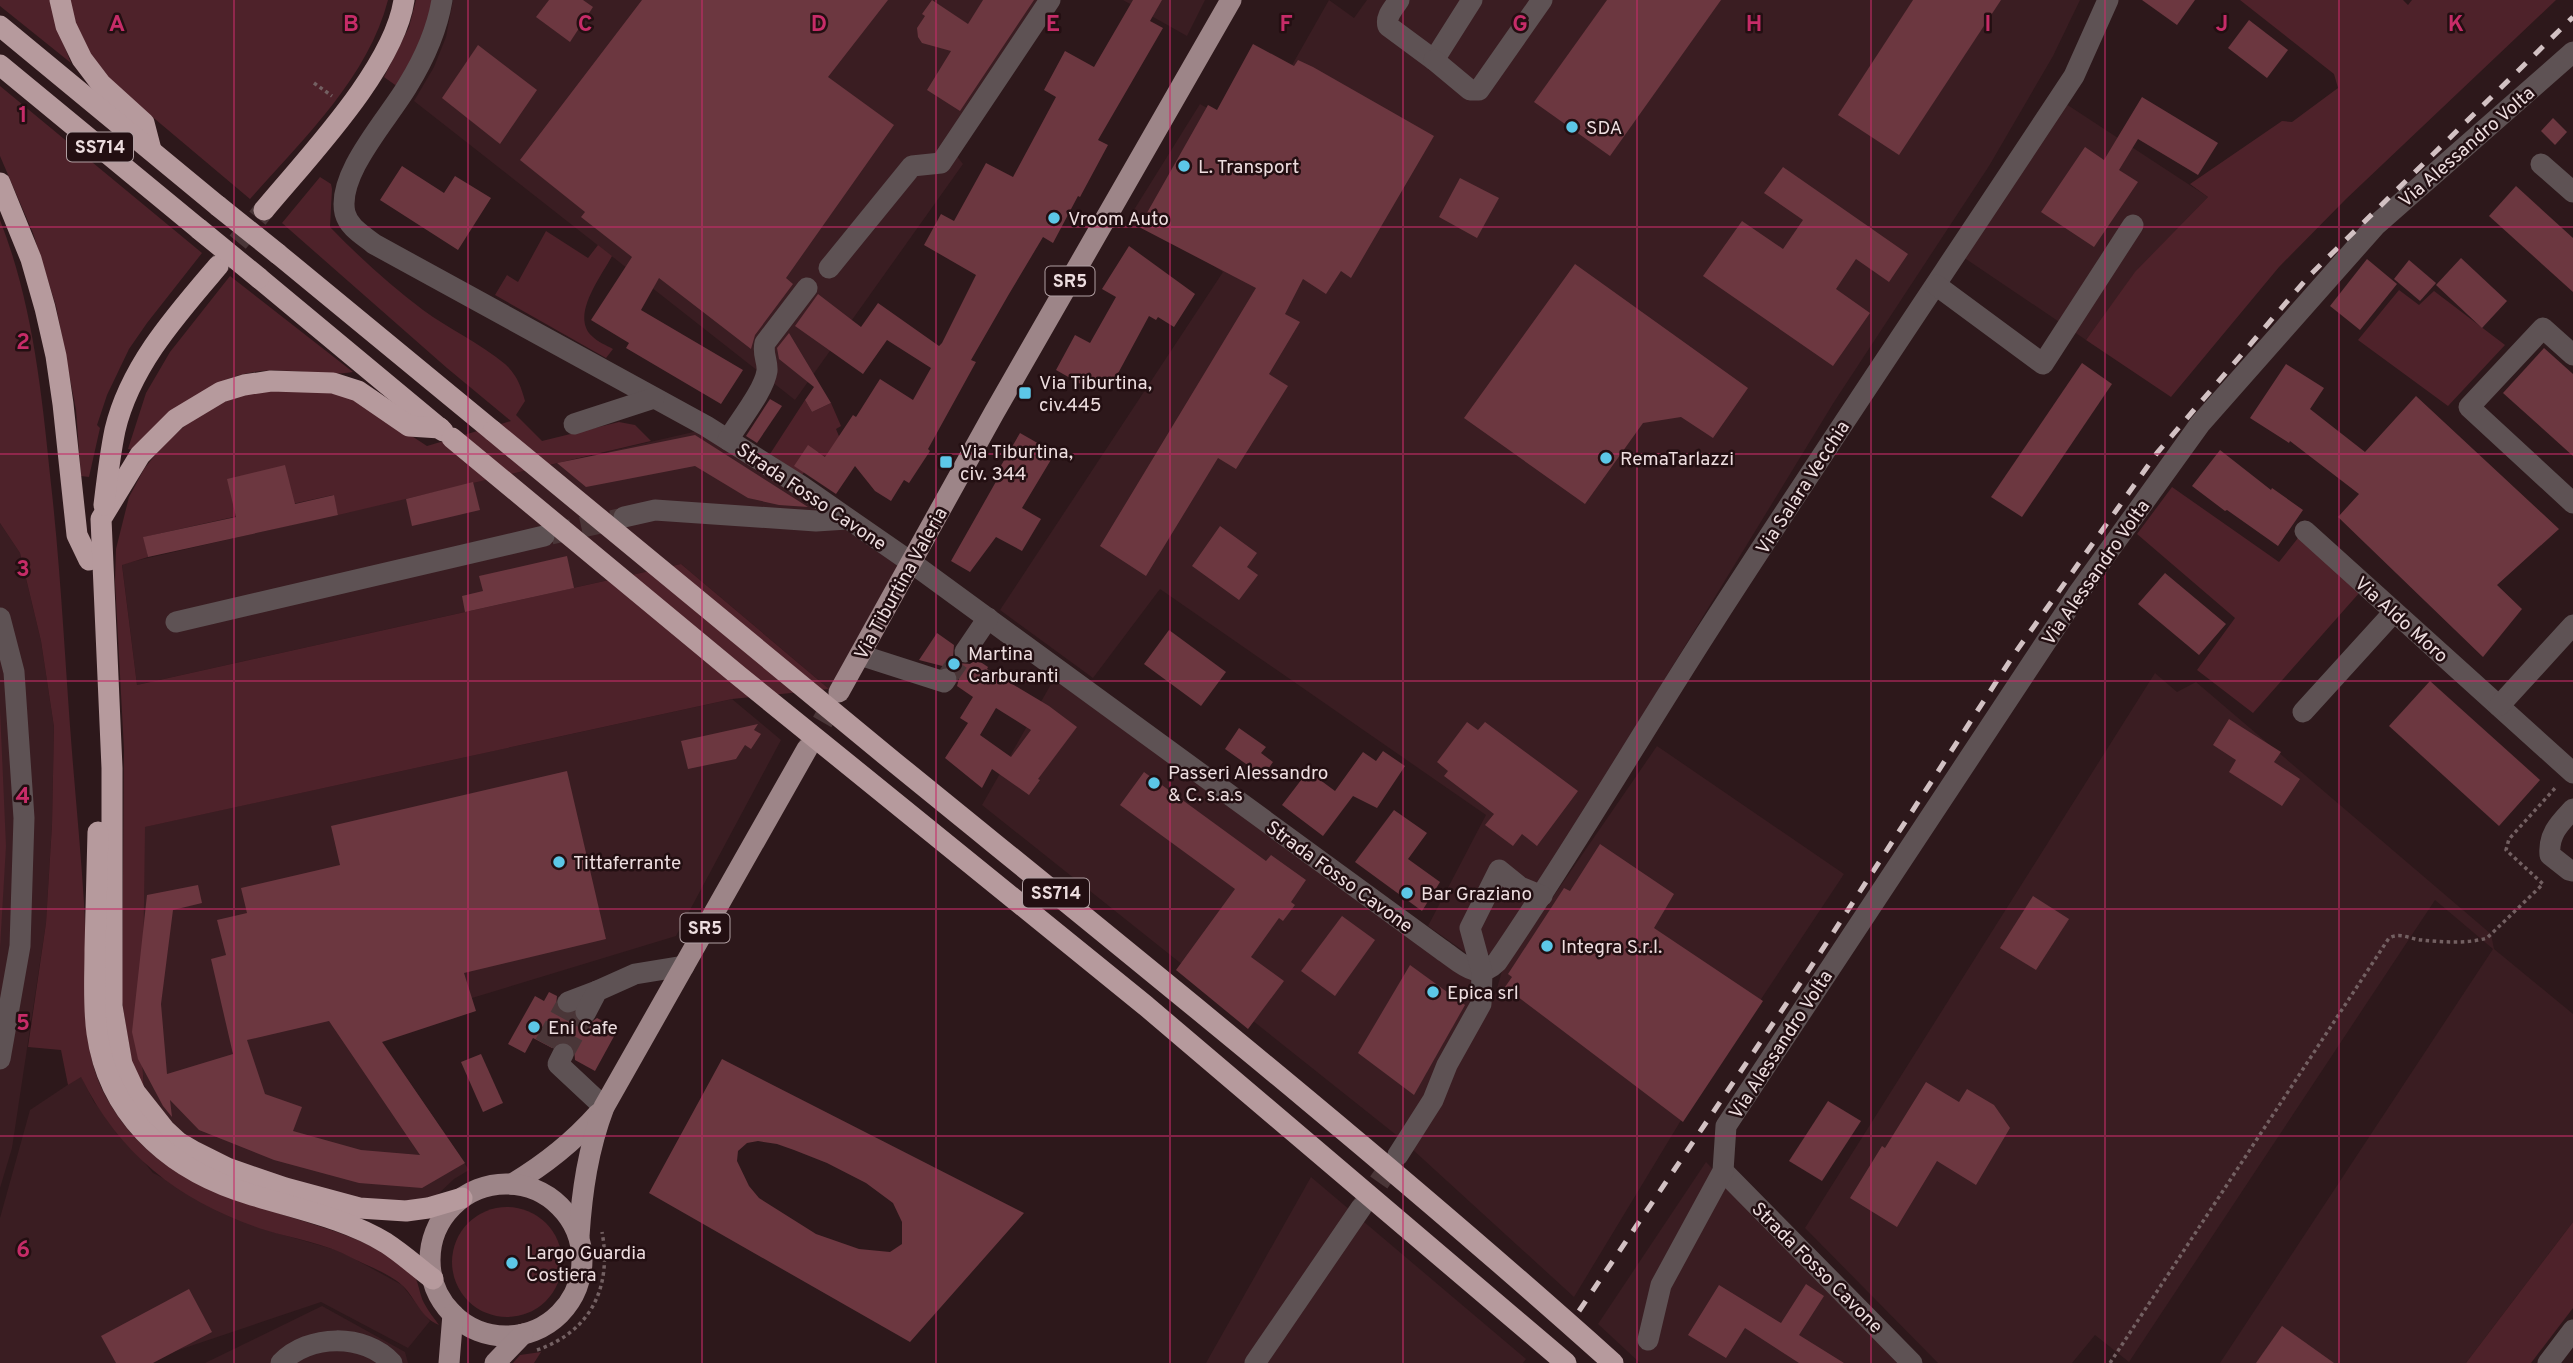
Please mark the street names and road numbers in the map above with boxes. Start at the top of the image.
street label: Via Alessandro Volta [2394,82,2540,213]
road number: SS714 [67,132,133,162]
road number: SR5 [1046,267,1094,296]
street label: Via Salara Vecchia [1751,417,1856,560]
street label: Strada Fosso Cavone [731,439,891,557]
street label: Via Alessandro Volta [2037,496,2156,651]
street label: Via Tiburtina Valeria [850,504,954,664]
street label: Via Aldo Moro [2349,572,2452,669]
street label: Strada Fosso Cavone [1261,816,1417,939]
road number: SS714 [1023,878,1089,908]
road number: SR5 [680,914,730,943]
street label: Via Alessandro Volta [1725,966,1839,1124]
street label: Strada Fosso Cavone [1746,1198,1887,1339]

